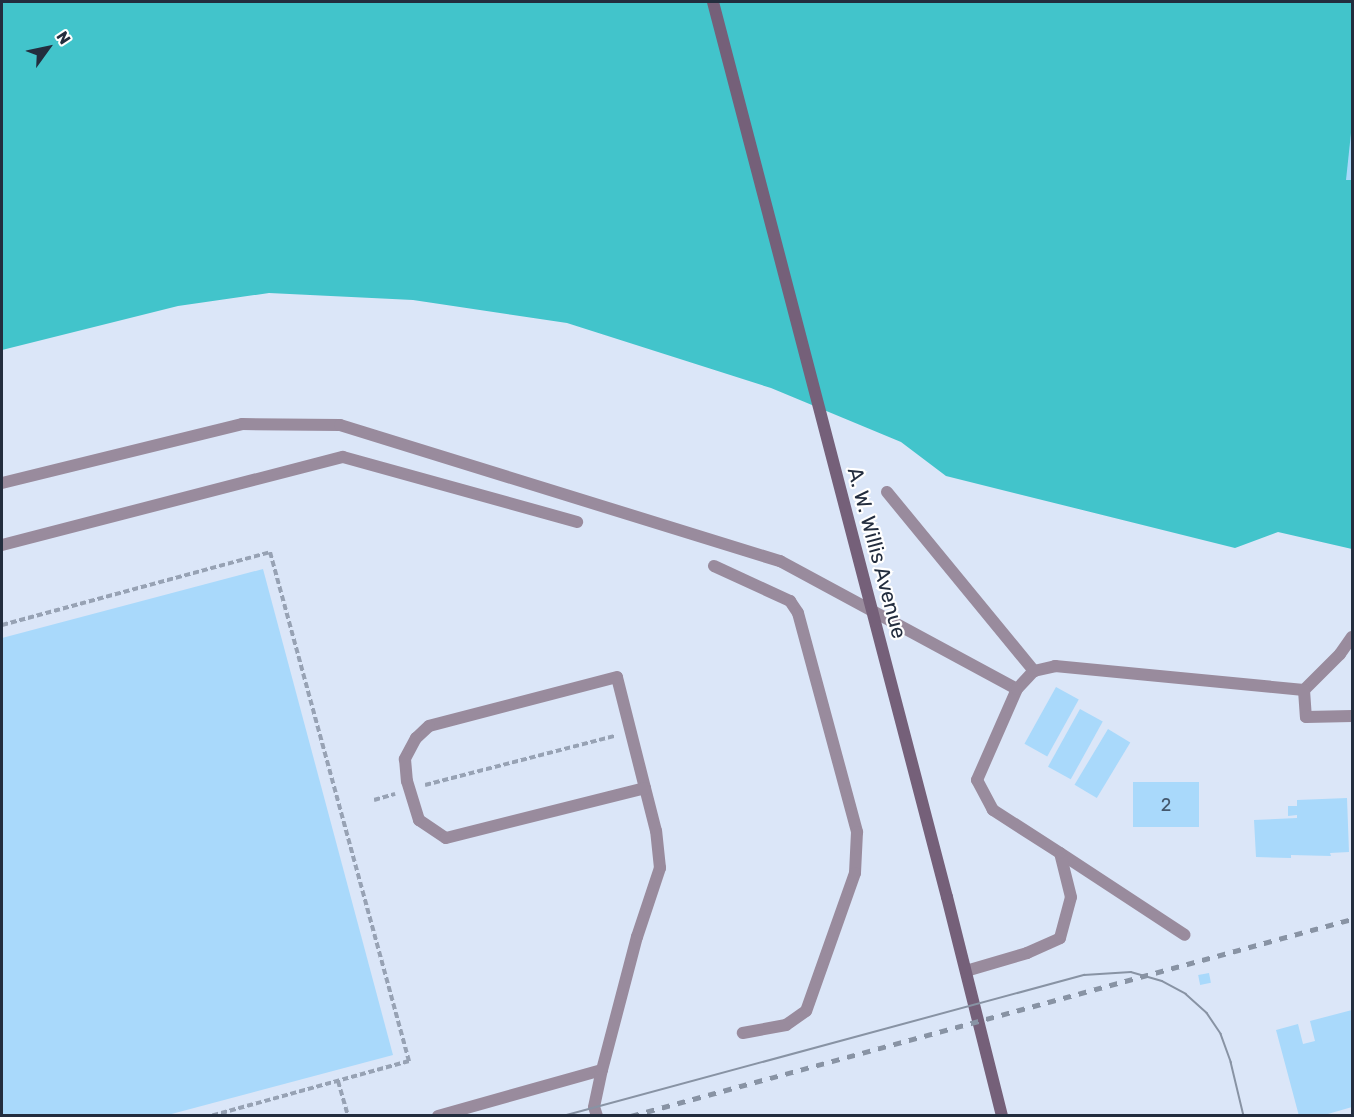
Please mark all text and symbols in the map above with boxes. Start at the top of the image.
north arrow [18,18,78,78]
text: N [52,28,75,48]
street label: A. W. Willis Avenue [842,464,912,642]
house number: 2 [1161,794,1171,816]

